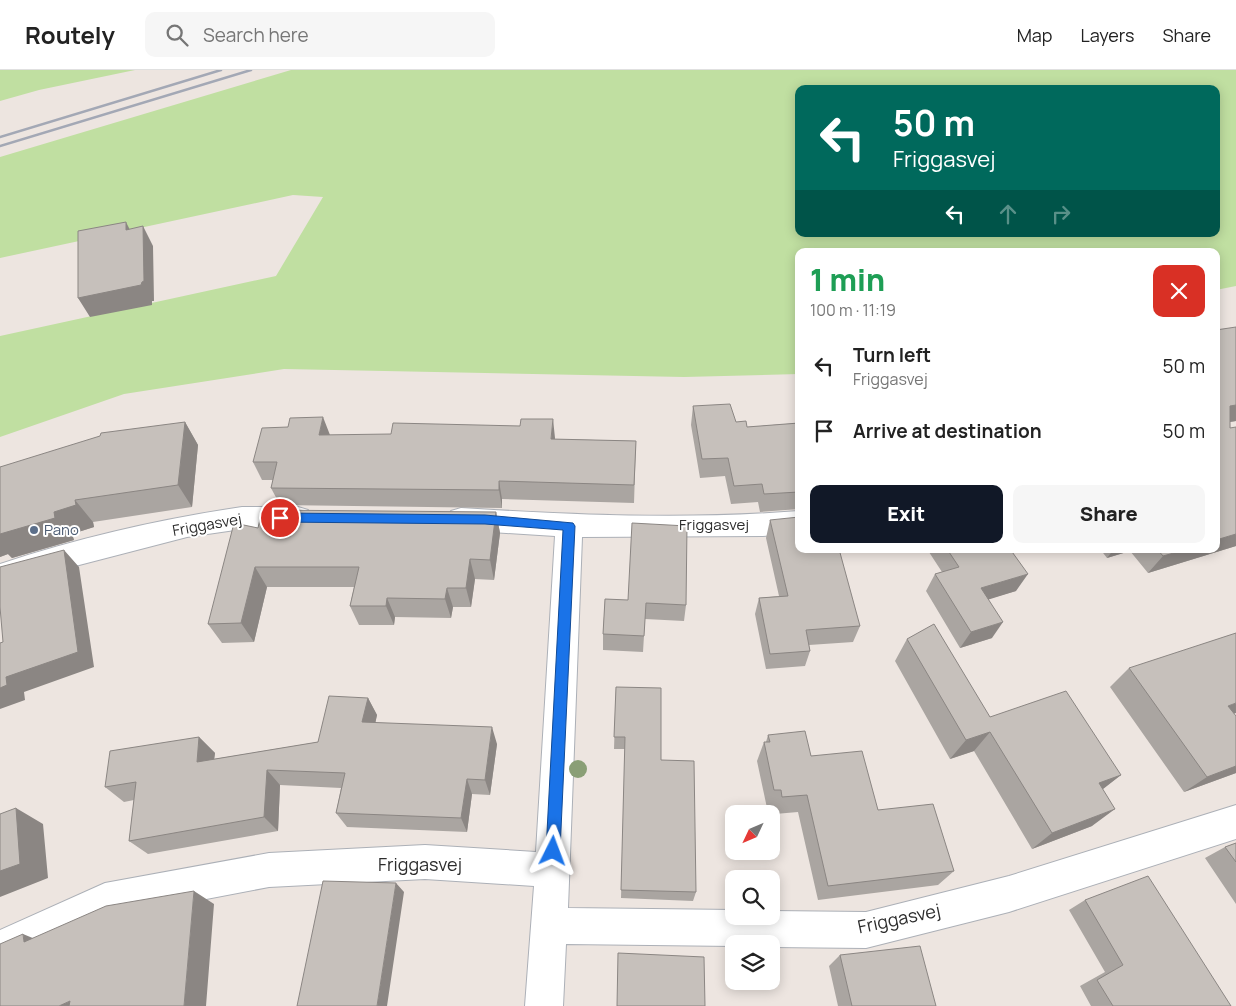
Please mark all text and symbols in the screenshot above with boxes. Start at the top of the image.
search box [145,12,495,57]
text: Routely [25,18,115,51]
icon: search [163,21,191,49]
text: Search here [203,22,309,48]
text: Map [1017,23,1052,47]
text: Layers [1080,23,1134,47]
text: Share [1162,23,1211,47]
text: 50 m [893,99,975,147]
icon: left [810,105,875,170]
text: Friggasvej [893,144,996,174]
icon: left [941,200,969,228]
icon: ahead [994,200,1022,228]
icon: right [1047,200,1075,228]
text: 1 min [810,259,885,300]
button: close [1153,265,1205,317]
text: 100 m · 11:19 [810,299,896,321]
text: Turn left [853,342,931,368]
icon: left [810,352,838,380]
text: 50 m [1163,353,1205,379]
text: Friggasvej [853,368,928,390]
icon: arrive [810,417,838,445]
text: Arrive at destination [853,418,1042,444]
text: 50 m [1163,418,1205,444]
button: Exit [810,485,1003,543]
button: Share [1013,485,1205,543]
pin [259,497,301,539]
icon: arrive [266,504,294,532]
street label: Friggasvej [171,508,243,541]
street label: Friggasvej [679,514,749,535]
place label: Pano [44,519,79,540]
marker: Pano [28,524,40,536]
north arrow [725,805,780,860]
map controls [725,805,780,990]
position arrow [526,824,578,876]
street label: Friggasvej [378,852,462,876]
button: search [725,870,780,925]
street label: Friggasvej [855,898,942,938]
button: layers [725,935,780,990]

